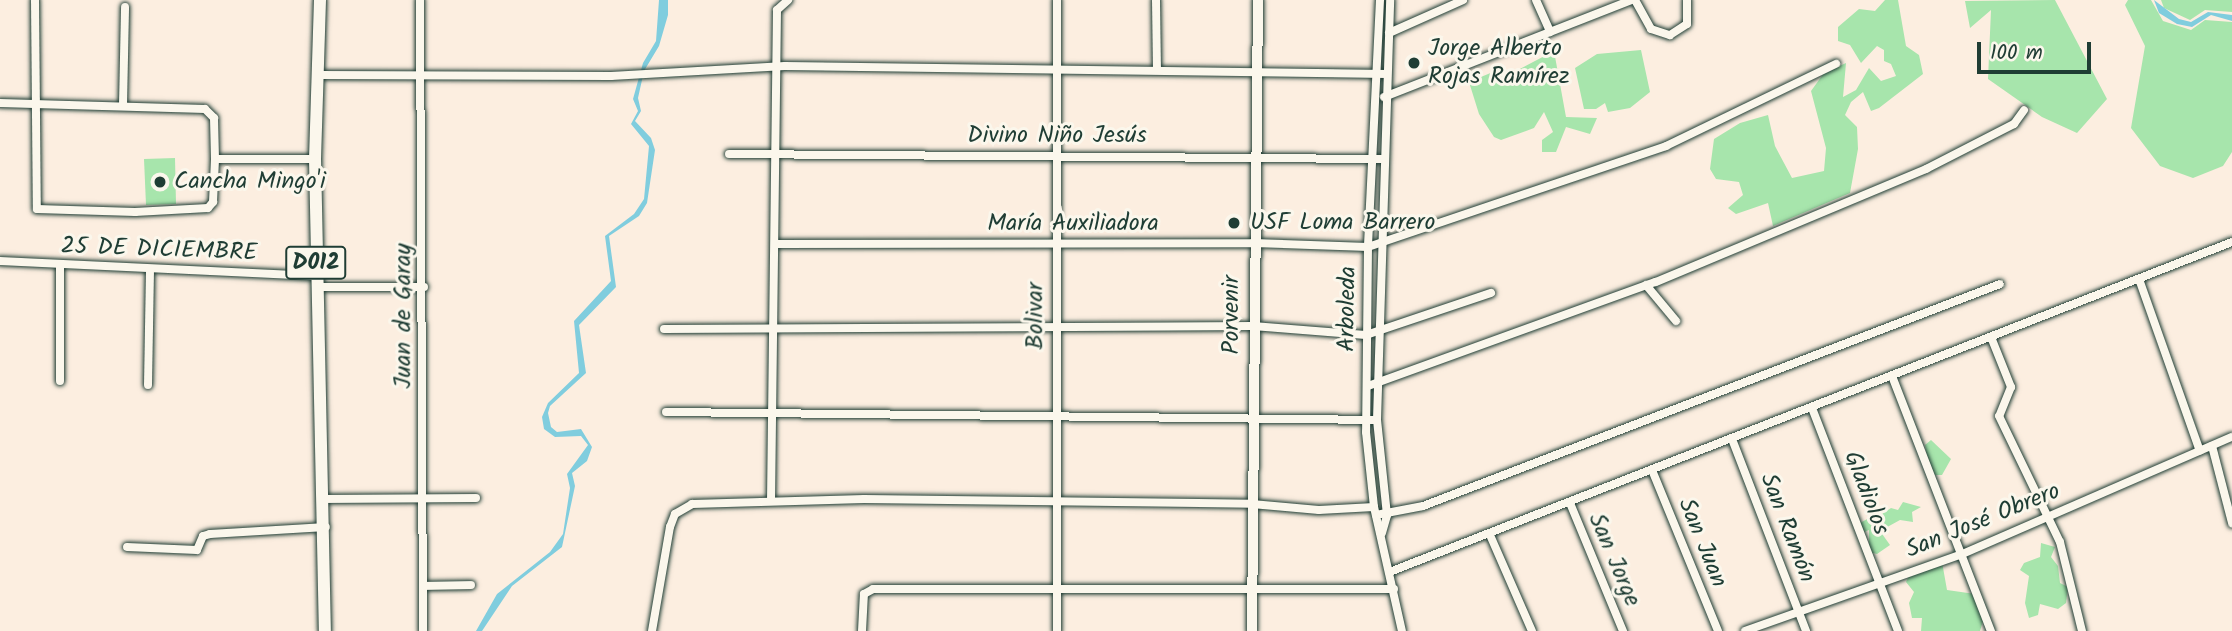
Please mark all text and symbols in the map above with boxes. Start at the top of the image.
scale bar [1980,28,2094,72]
place label: Jorge Alberto Rojas Ramírez [1428,35,1569,91]
text: 100 m [1990,37,2043,70]
marker: Jorge Alberto Rojas Ramírez [1406,55,1422,71]
street label: Divino Niño Jesús [967,122,1147,150]
place label: Cancha Mingo'i [174,168,326,196]
marker: Cancha Mingo'i [152,174,168,190]
place label: USF Loma Barrero [1250,209,1435,237]
street label: María Auxiliadora [987,210,1159,238]
marker: USF Loma Barrero [1224,213,1244,233]
street label: 25 DE DICIEMBRE [60,232,258,268]
street label: Juan de Garay [390,243,418,389]
road number: D012 [284,244,348,282]
street label: Arboleda [1333,266,1363,352]
street label: Porvenir [1218,275,1246,355]
street label: Bolivar [1022,282,1050,350]
street label: Gladiolos [1837,447,1895,539]
street label: San Ramón [1753,469,1821,587]
street label: San José Obrero [1902,477,2064,565]
street label: San Juan [1671,494,1733,592]
street label: San Jorge [1581,509,1647,611]

